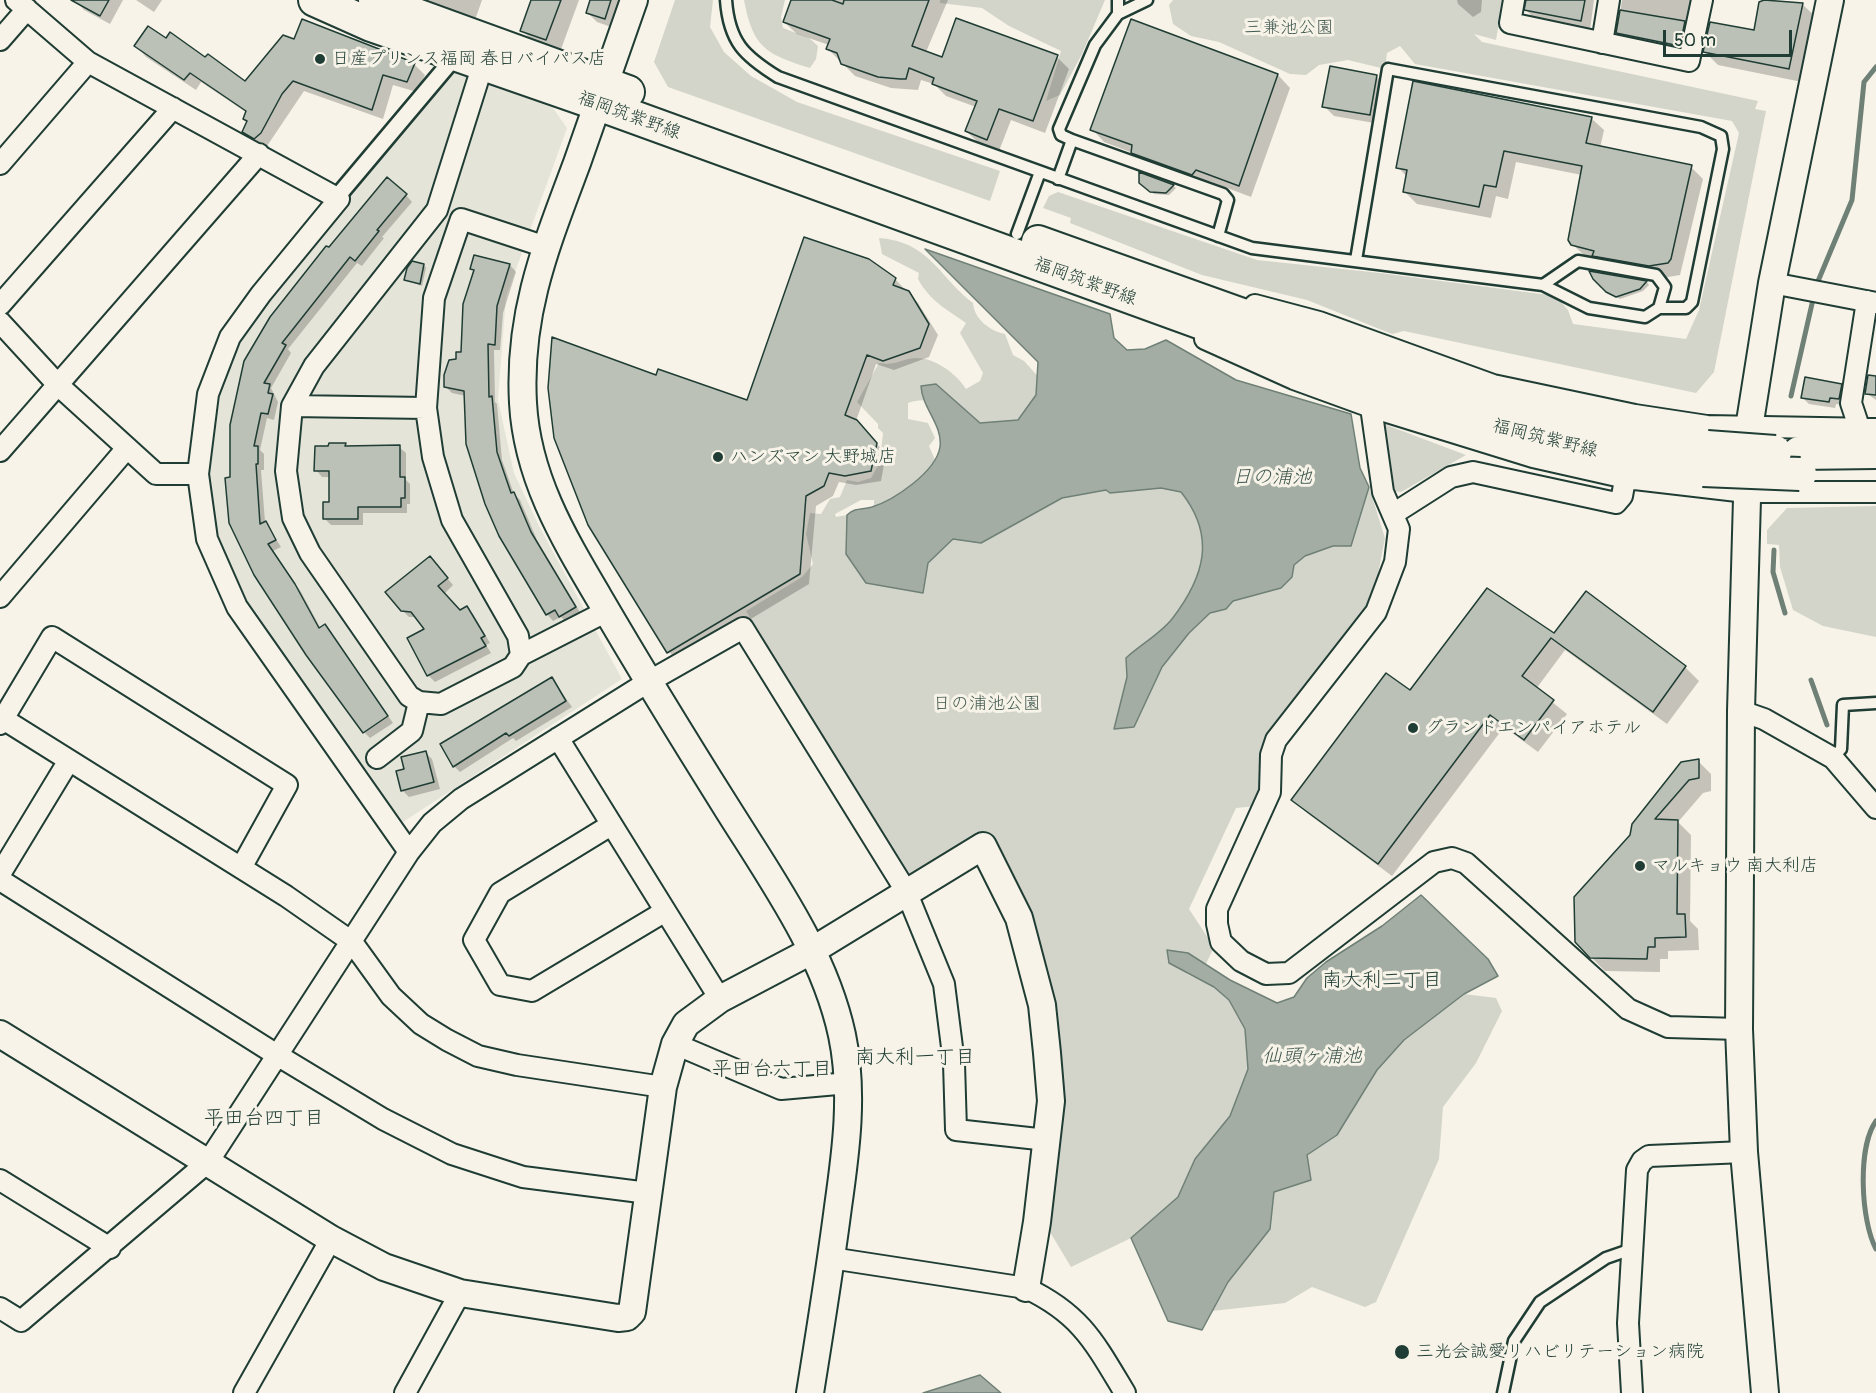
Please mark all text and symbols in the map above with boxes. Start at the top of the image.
park label: 三兼池公園 [1244,17,1334,39]
scale bar [1666,18,1795,56]
text: 50 m [1674,29,1716,52]
place label: 日産プリンス福岡 春日バイパス店 [332,48,606,70]
marker: 日産プリンス福岡 春日バイパス店 [313,52,327,66]
street label: 福岡筑紫野線 [575,87,683,145]
street label: 福岡筑紫野線 [1031,253,1139,311]
street label: 福岡筑紫野線 [1490,415,1600,463]
place label: ハンズマン 大野城店 [730,446,896,468]
marker: ハンズマン 大野城店 [711,450,725,464]
water label: 日の浦池 [1232,466,1312,490]
park label: 日の浦池公園 [933,693,1041,715]
place label: グランドエンパイアホテル [1425,717,1641,739]
marker: グランドエンパイアホテル [1406,721,1420,735]
place label: マルキョウ 南大利店 [1652,855,1818,877]
marker: マルキョウ 南大利店 [1633,859,1647,873]
district label: 南大利二丁目 [1322,969,1442,993]
water label: 仙頭ヶ浦池 [1262,1045,1362,1069]
district label: 南大利一丁目 [855,1046,975,1070]
district label: 平田台六丁目 [712,1058,832,1082]
district label: 平田台四丁目 [204,1107,324,1131]
place label: 三光会誠愛リハビリテーション病院 [1416,1341,1704,1363]
marker: 三光会誠愛リハビリテーション病院 [1393,1343,1411,1361]

